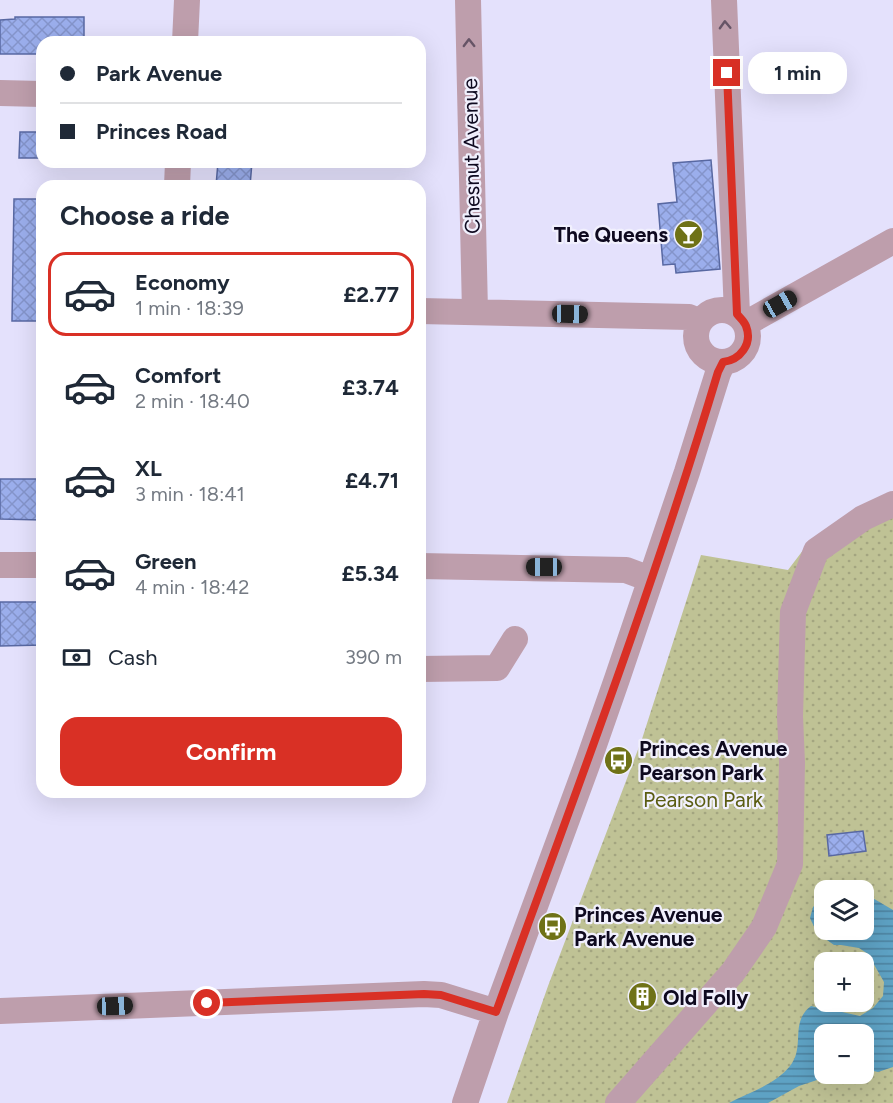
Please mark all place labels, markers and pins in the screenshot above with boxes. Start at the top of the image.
bar icon: The Queens [673,218,705,250]
place label: The Queens [554,222,668,247]
place label: Princes Avenue Pearson Park [639,736,788,785]
bus stop icon: Princes Avenue Pearson Park [602,744,634,776]
place label: Princes Avenue Park Avenue [574,902,723,951]
bus stop icon: Princes Avenue Park Avenue [537,910,569,942]
building icon: Old Folly [626,981,658,1013]
place label: Old Folly [663,985,749,1010]

